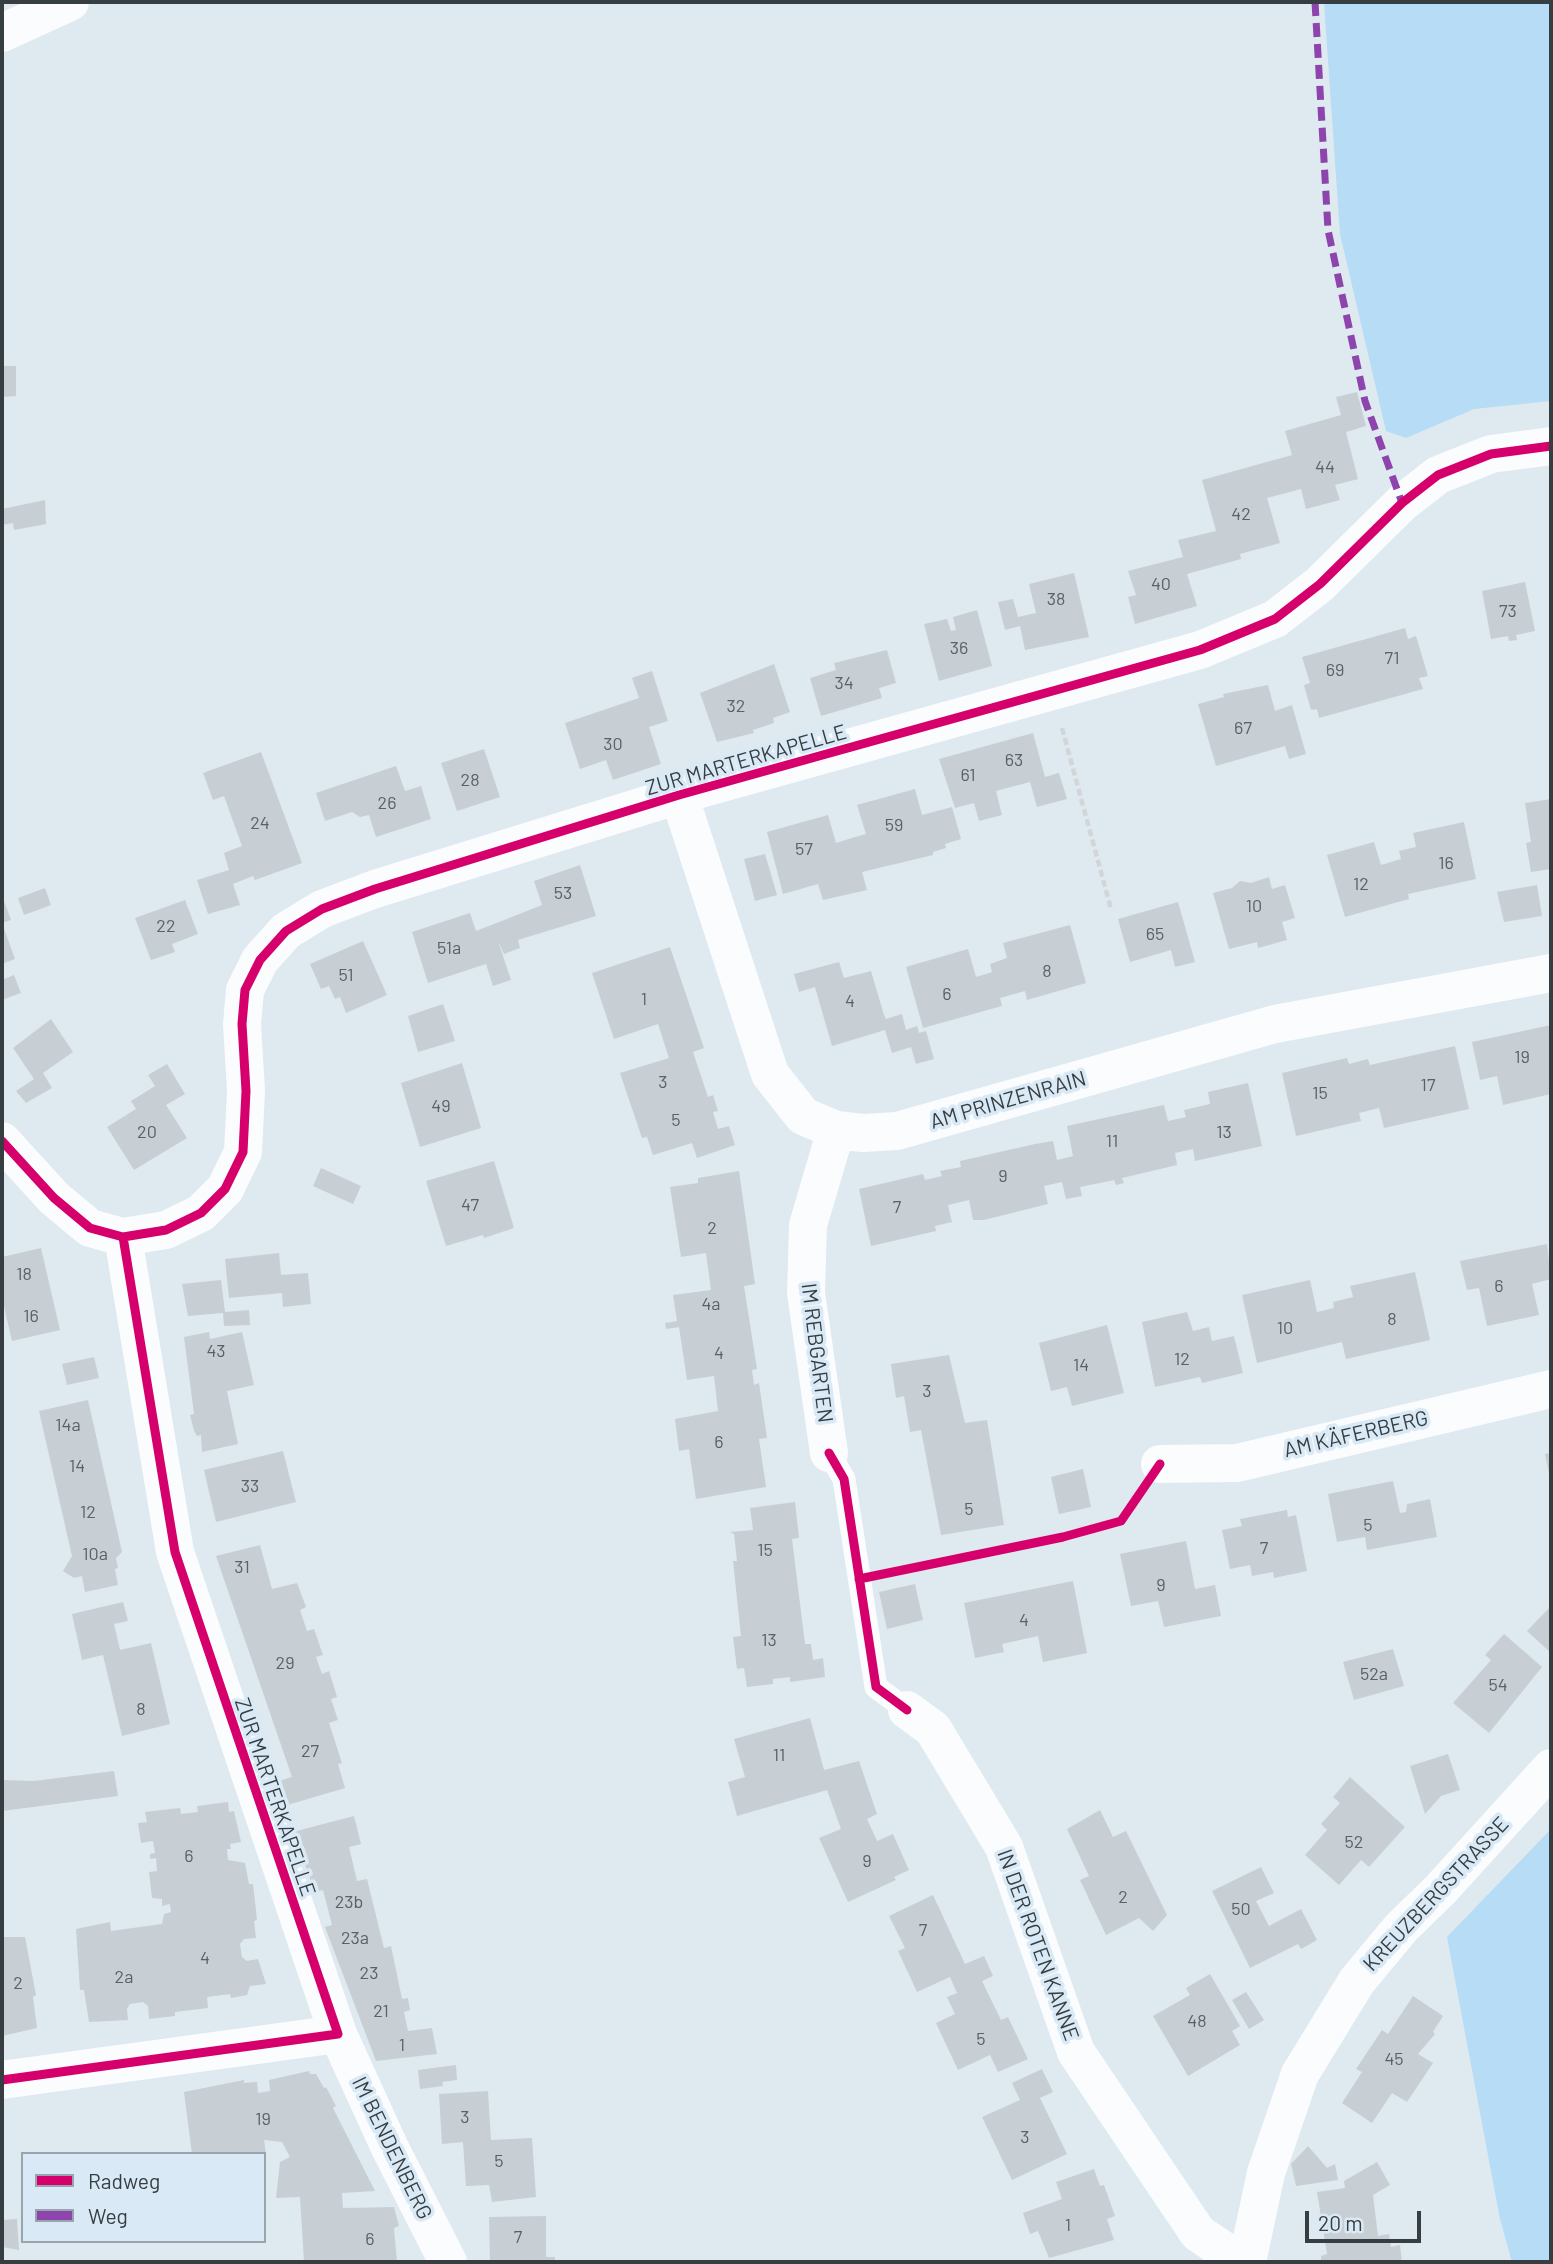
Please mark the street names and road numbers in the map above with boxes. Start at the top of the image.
street label: ZUR MARTERKAPELLE [642,719,850,801]
street label: AM PRINZENRAIN [927,1066,1089,1134]
street label: IM REBGARTEN [796,1282,838,1424]
street label: AM KÄFERBERG [1281,1405,1431,1463]
street label: ZUR MARTERKAPELLE [229,1695,321,1899]
street label: KREUZBERGSTRASSE [1358,1812,1514,1976]
street label: IN DER ROTEN KANNE [992,1846,1084,2044]
street label: IM BENDENBERG [347,2073,437,2223]

